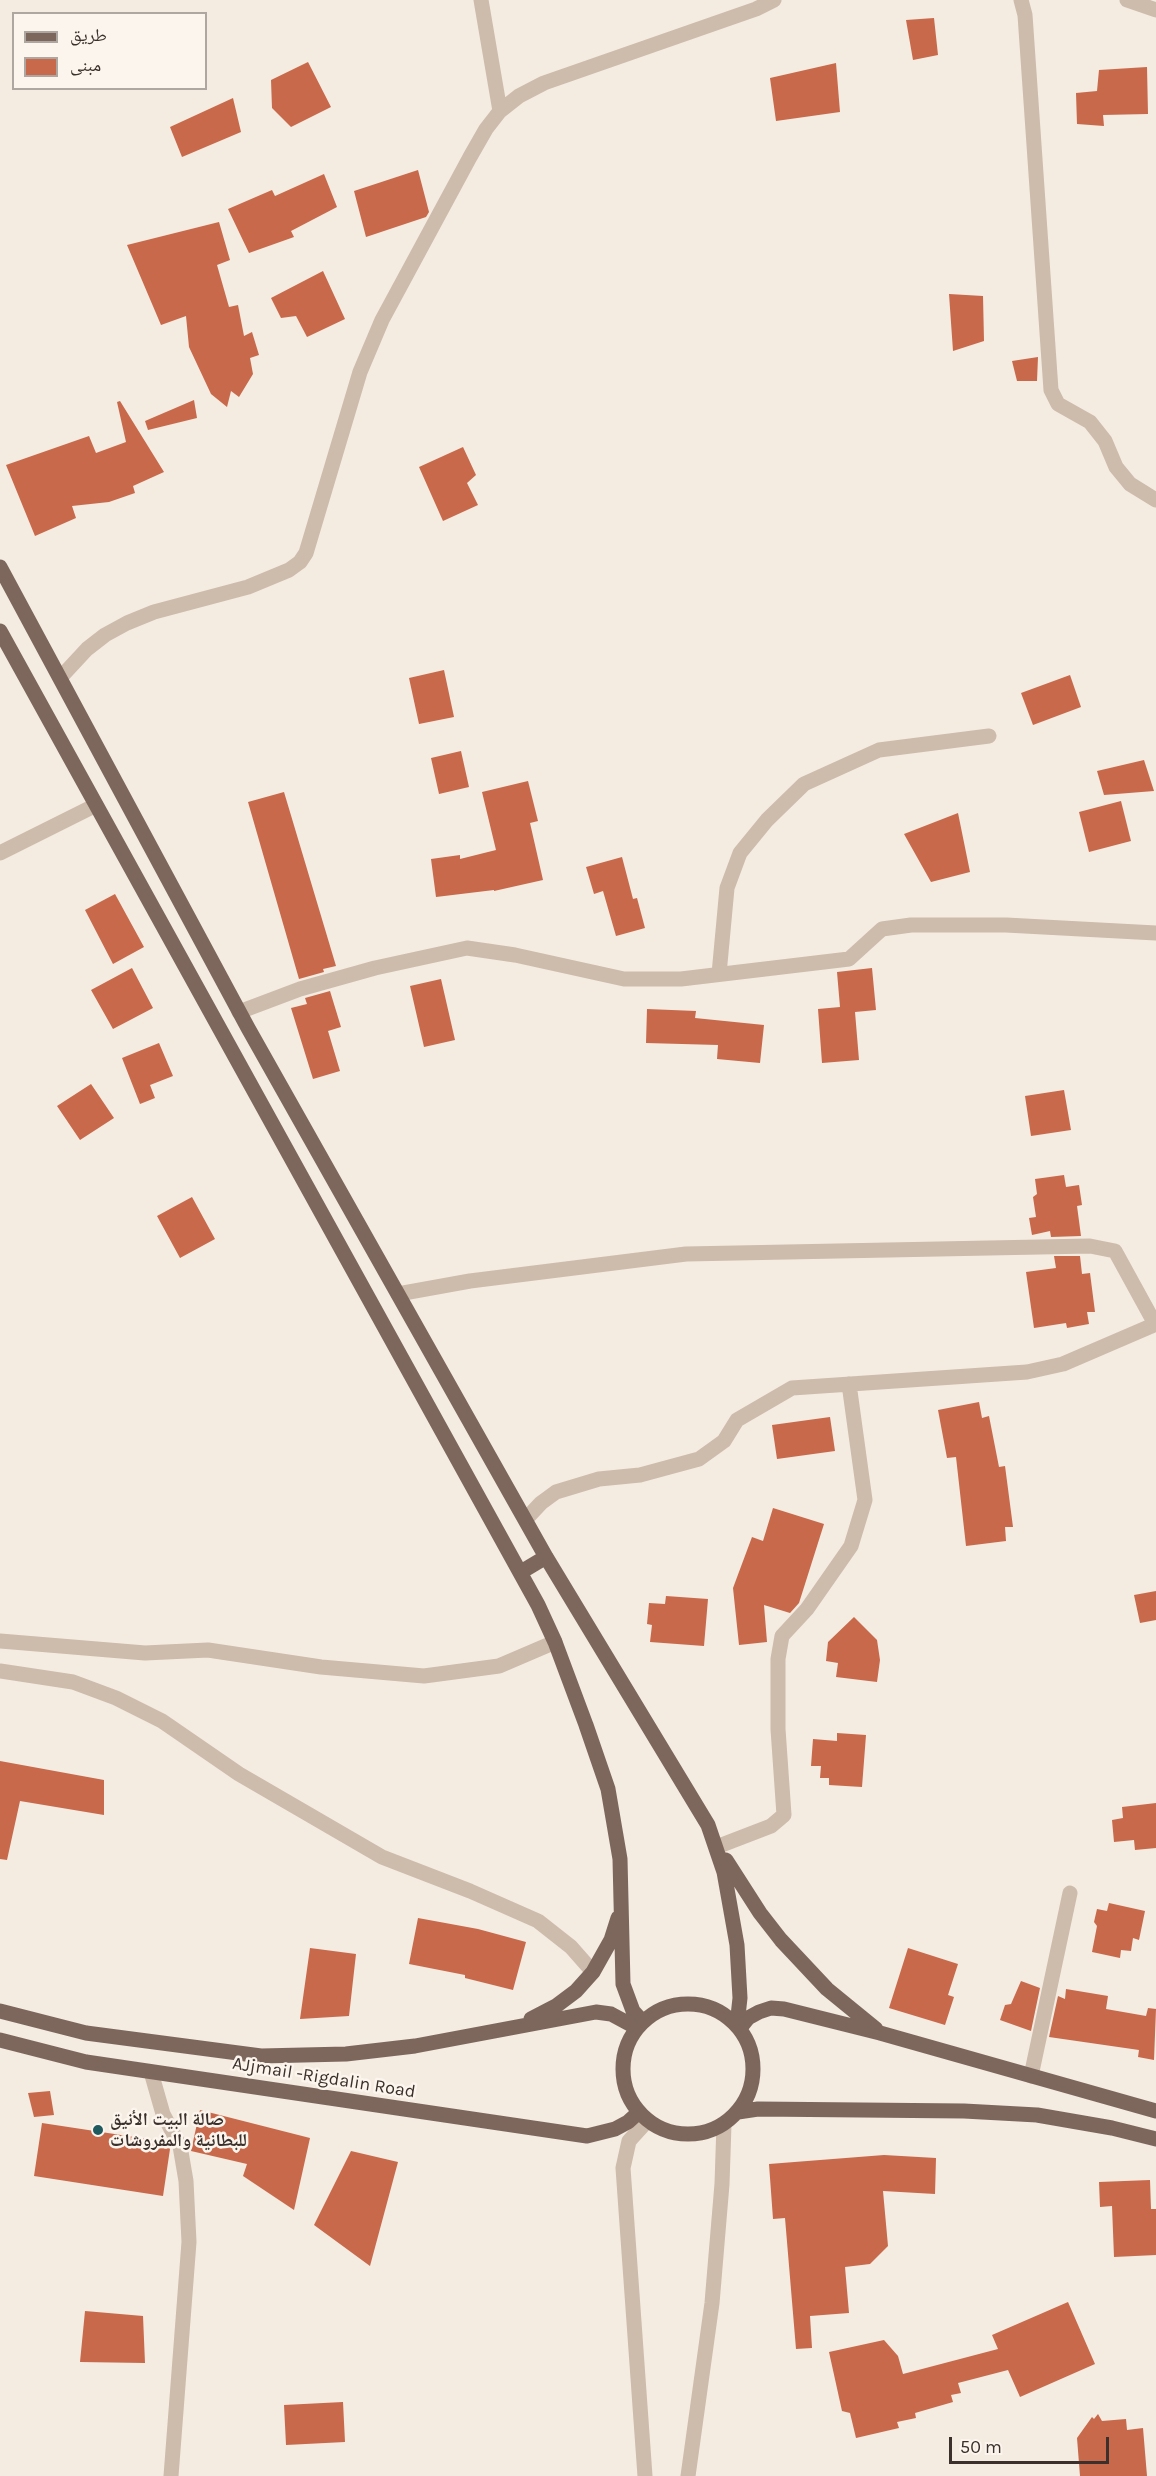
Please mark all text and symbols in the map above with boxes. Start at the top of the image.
legend [12,12,207,90]
text: طريق [70,24,107,46]
text: مبنى [70,54,101,76]
street label: AJjmail -Rigdalin Road [231,2053,417,2103]
place label: صالة البيت الأنيق للبطانية والمفروشات [110,2109,247,2152]
marker: صالة البيت الأنيق للبطانية والمفروشات [91,2123,105,2137]
scale bar [952,2425,1112,2463]
text: 50 m [960,2436,1002,2458]

